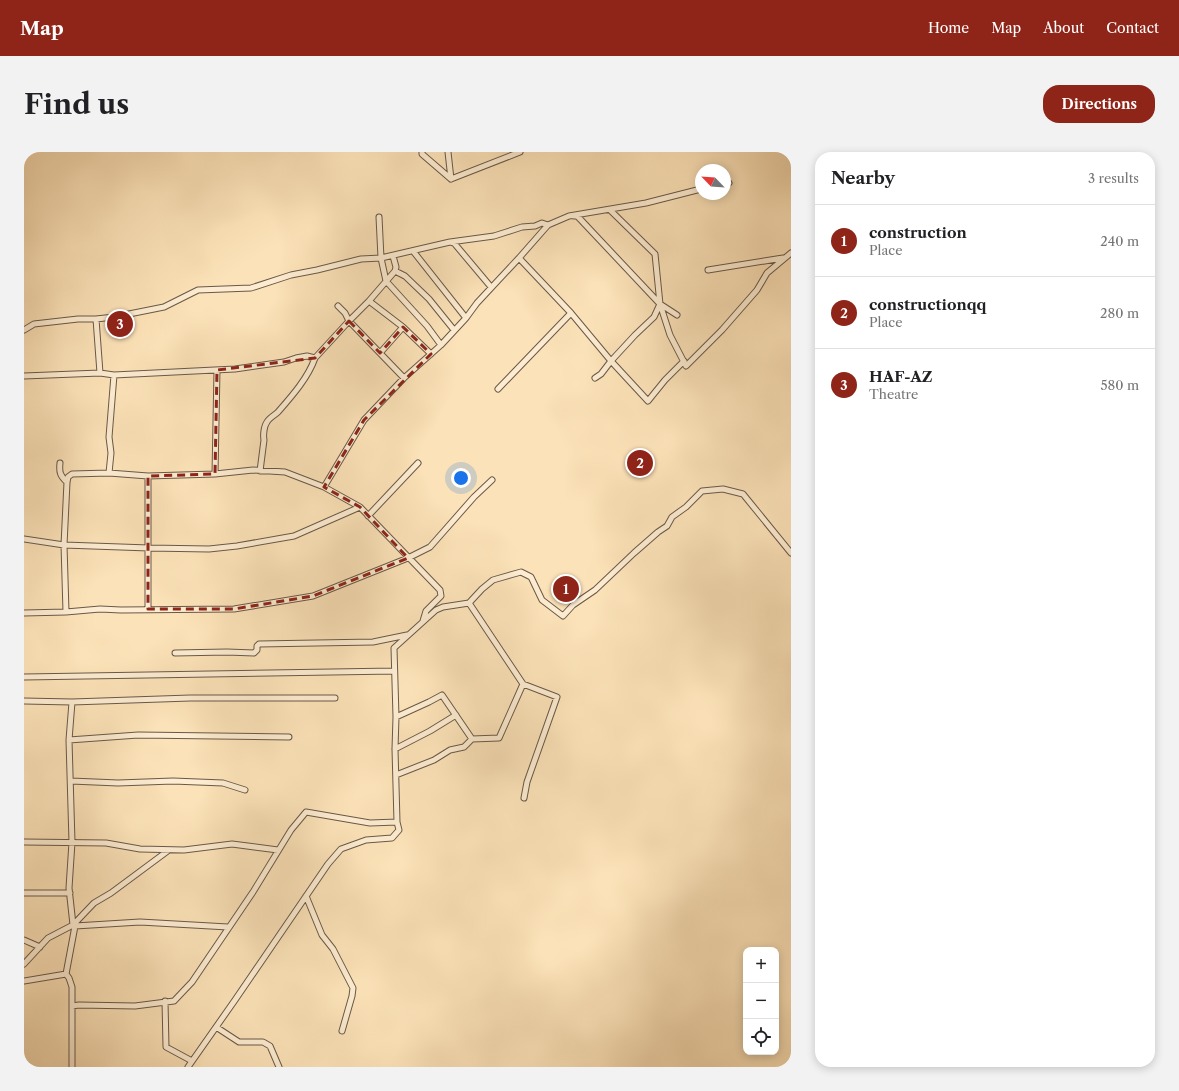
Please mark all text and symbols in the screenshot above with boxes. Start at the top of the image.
text: Map [20,17,64,40]
text: Home [928,19,969,37]
text: Map [991,19,1021,37]
text: About [1043,19,1084,37]
text: Contact [1106,19,1159,37]
button: Directions [1043,85,1155,123]
text: Find us [24,87,129,121]
north arrow [695,164,731,200]
text: Nearby [831,168,895,188]
text: 3 results [1088,170,1139,186]
text: construction [869,223,967,242]
text: 1 [841,233,847,249]
text: 240 m [1100,233,1139,249]
text: Place [869,242,902,258]
text: constructionqq [869,295,986,314]
text: 2 [840,305,848,321]
text: 280 m [1100,305,1139,321]
pin: 3 [107,309,133,339]
text: Place [869,314,902,330]
text: HAF-AZ [869,367,933,386]
text: 3 [840,377,848,393]
text: 580 m [1100,377,1139,393]
text: Theatre [869,386,918,402]
pin: 2 [627,448,653,478]
your location [451,468,471,488]
pin: 1 [553,574,579,604]
map controls [743,947,779,1055]
button: + [743,947,779,983]
button: − [743,983,779,1019]
button: locate [743,1019,779,1055]

